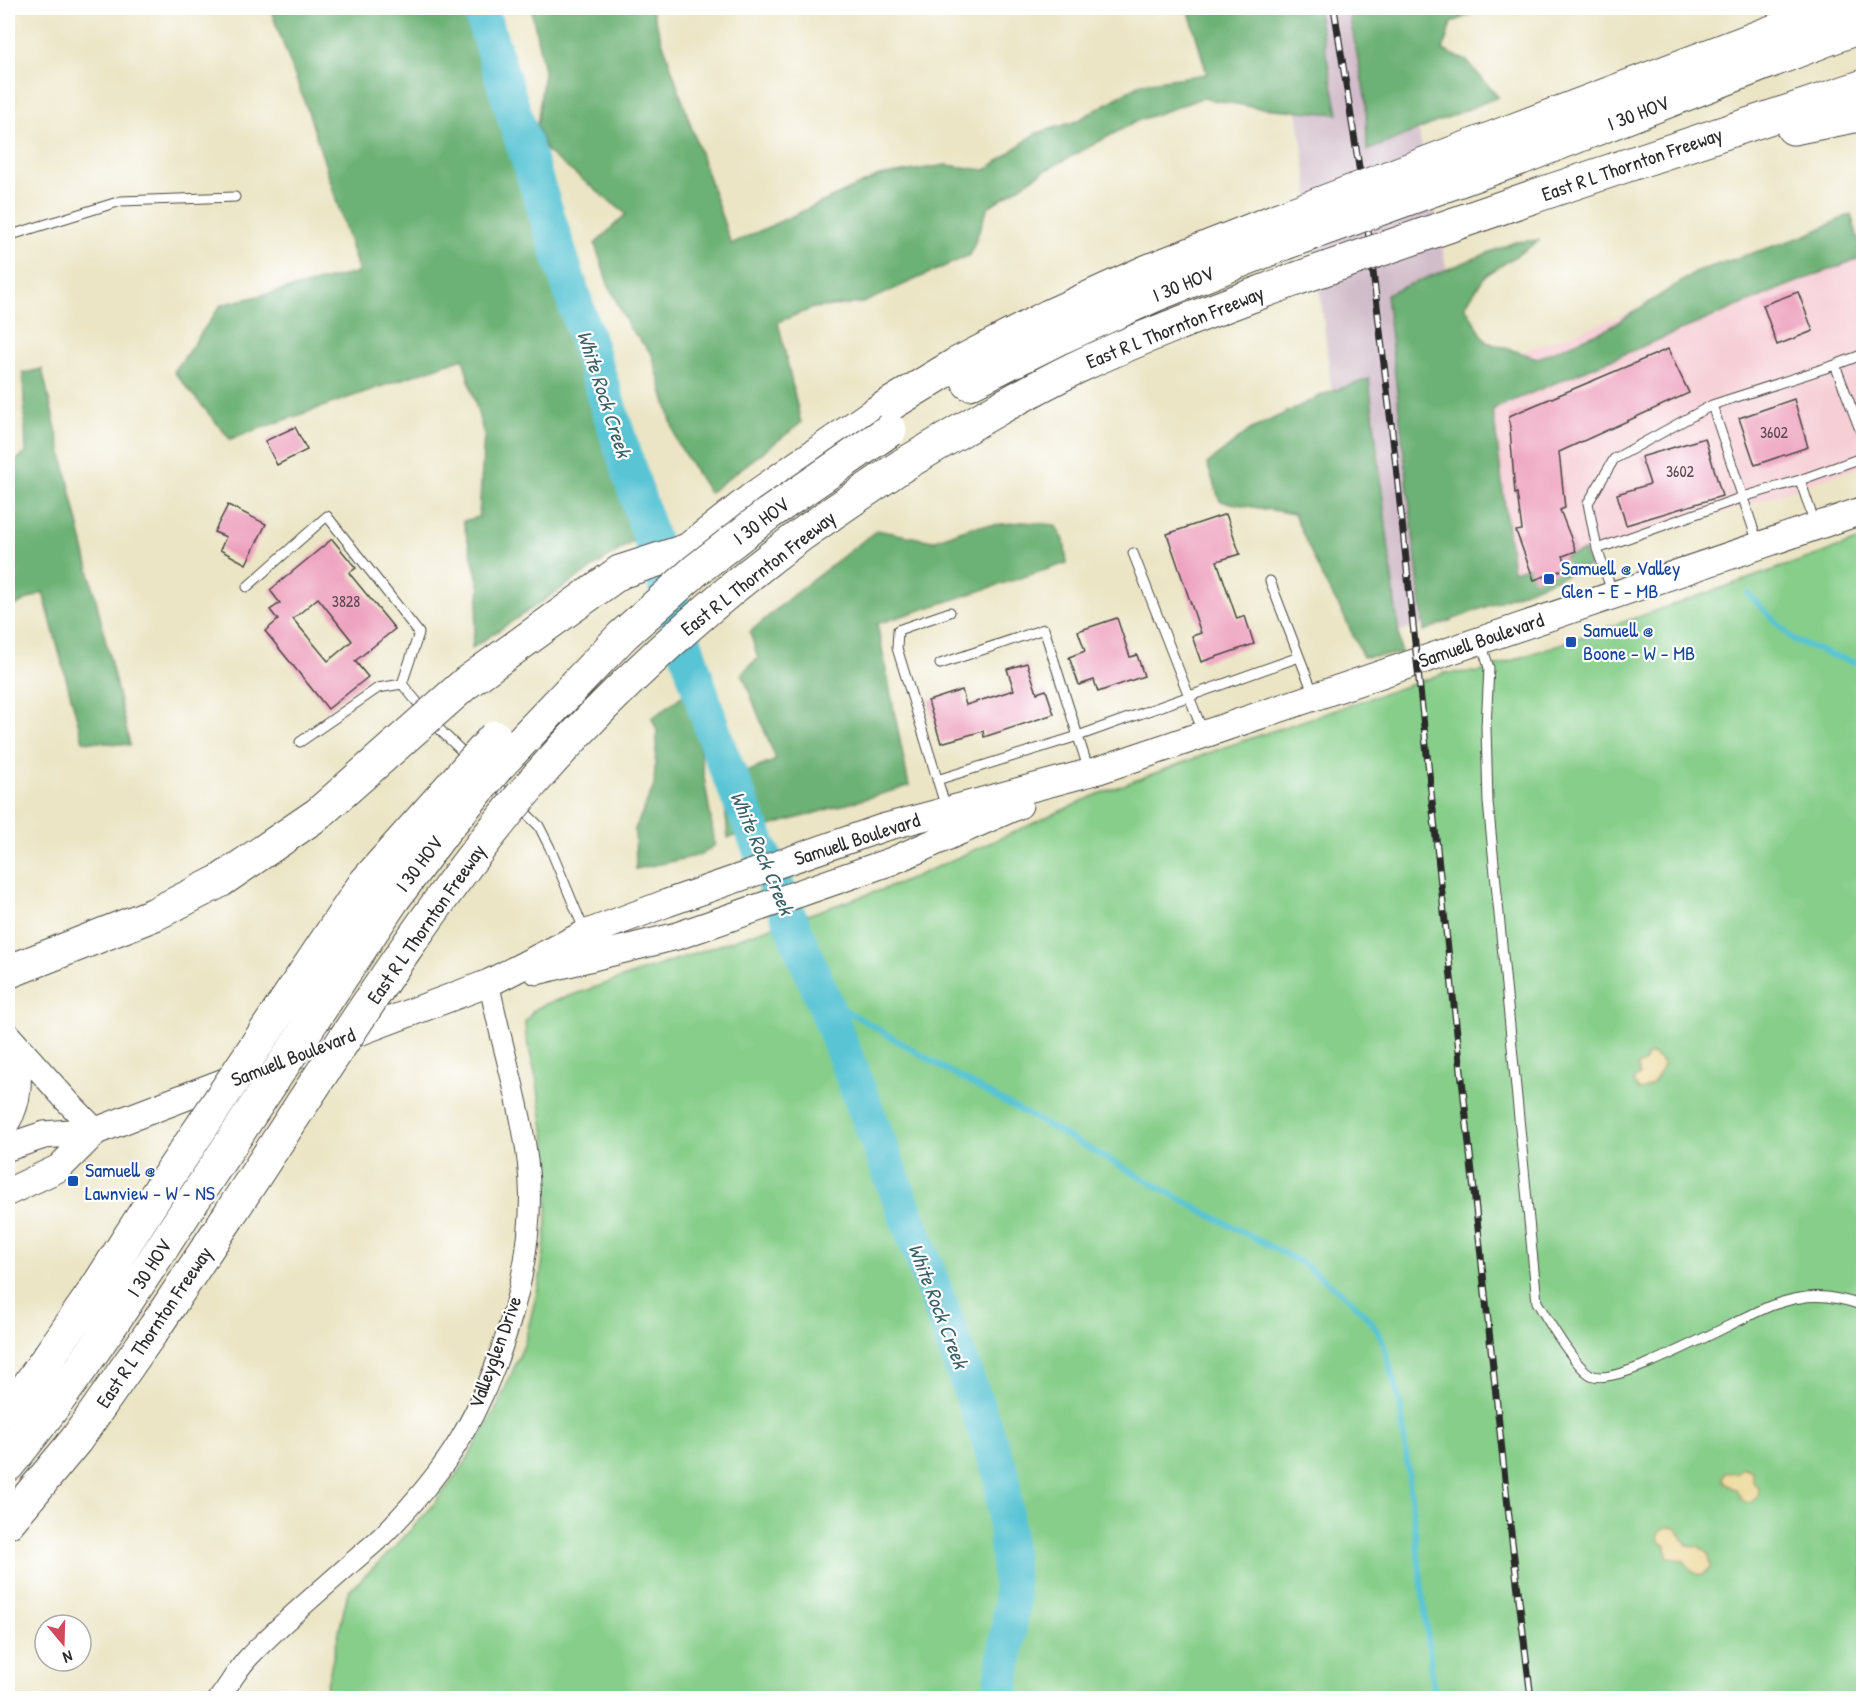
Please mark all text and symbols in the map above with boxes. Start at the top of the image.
street label: I 30 HOV [1603,88,1673,137]
street label: East R L Thornton Freeway [1538,120,1726,207]
street label: I 30 HOV [1148,259,1218,308]
street label: East R L Thornton Freeway [1082,279,1268,375]
water label: White Rock Creek [570,327,639,463]
house number: 3602 [1760,421,1789,443]
house number: 3602 [1666,460,1695,482]
street label: I 30 HOV [727,490,795,551]
street label: East R L Thornton Freeway [675,504,841,642]
place label: Samuell @ Valley Glen - E - MB [1561,554,1681,604]
marker: Samuell @ Valley Glen - E - MB [1542,572,1556,586]
house number: 3828 [332,590,360,612]
street label: Samuell Boulevard [1415,605,1547,674]
place label: Samuell @ Boone - W - MB [1583,616,1695,666]
marker: Samuell @ Boone - W - MB [1564,635,1578,649]
water label: White Rock Creek [723,787,802,921]
street label: Samuell Boulevard [791,805,923,872]
street label: I 30 HOV [389,830,449,897]
street label: East R L Thornton Freeway [360,838,491,1009]
street label: Samuell Boulevard [227,1020,359,1093]
place label: Samuell @ Lawnview - W - NS [85,1156,215,1206]
marker: Samuell @ Lawnview - W - NS [66,1174,80,1188]
street label: I 30 HOV [120,1233,178,1302]
water label: White Rock Creek [901,1239,976,1375]
street label: East R L Thornton Freeway [89,1241,218,1413]
street label: Valleyglen Drive [462,1292,527,1412]
north arrow [33,1613,93,1673]
text: N [60,1645,75,1669]

